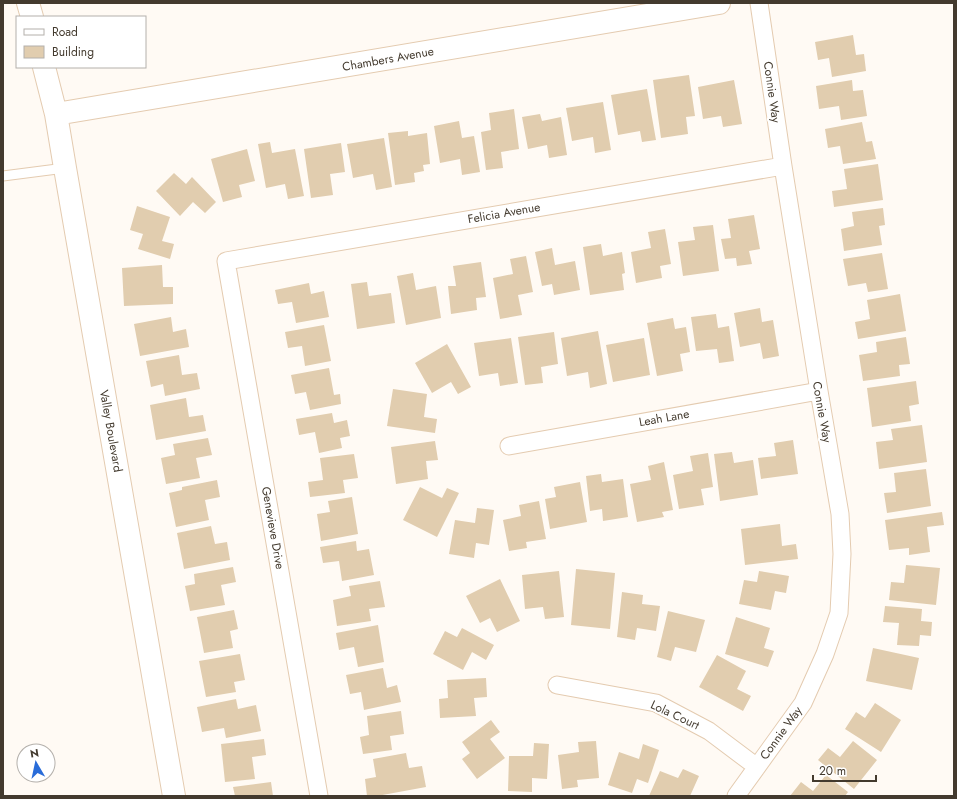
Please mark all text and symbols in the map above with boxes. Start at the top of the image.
legend [16,16,146,68]
text: Road [52,23,78,41]
street label: Chambers Avenue [341,42,435,76]
text: Building [52,43,94,61]
street label: Connie Way [759,60,785,125]
street label: Felicia Avenue [466,198,542,228]
street label: Connie Way [808,380,836,445]
street label: Valley Boulevard [95,388,127,474]
street label: Leah Lane [637,405,691,431]
street label: Genevieve Drive [257,485,289,571]
street label: Lola Court [648,696,703,734]
street label: Connie Way [756,702,807,763]
north arrow [16,743,56,783]
text: N [29,745,40,762]
scale bar [813,757,876,783]
text: 20 m [819,762,846,780]

